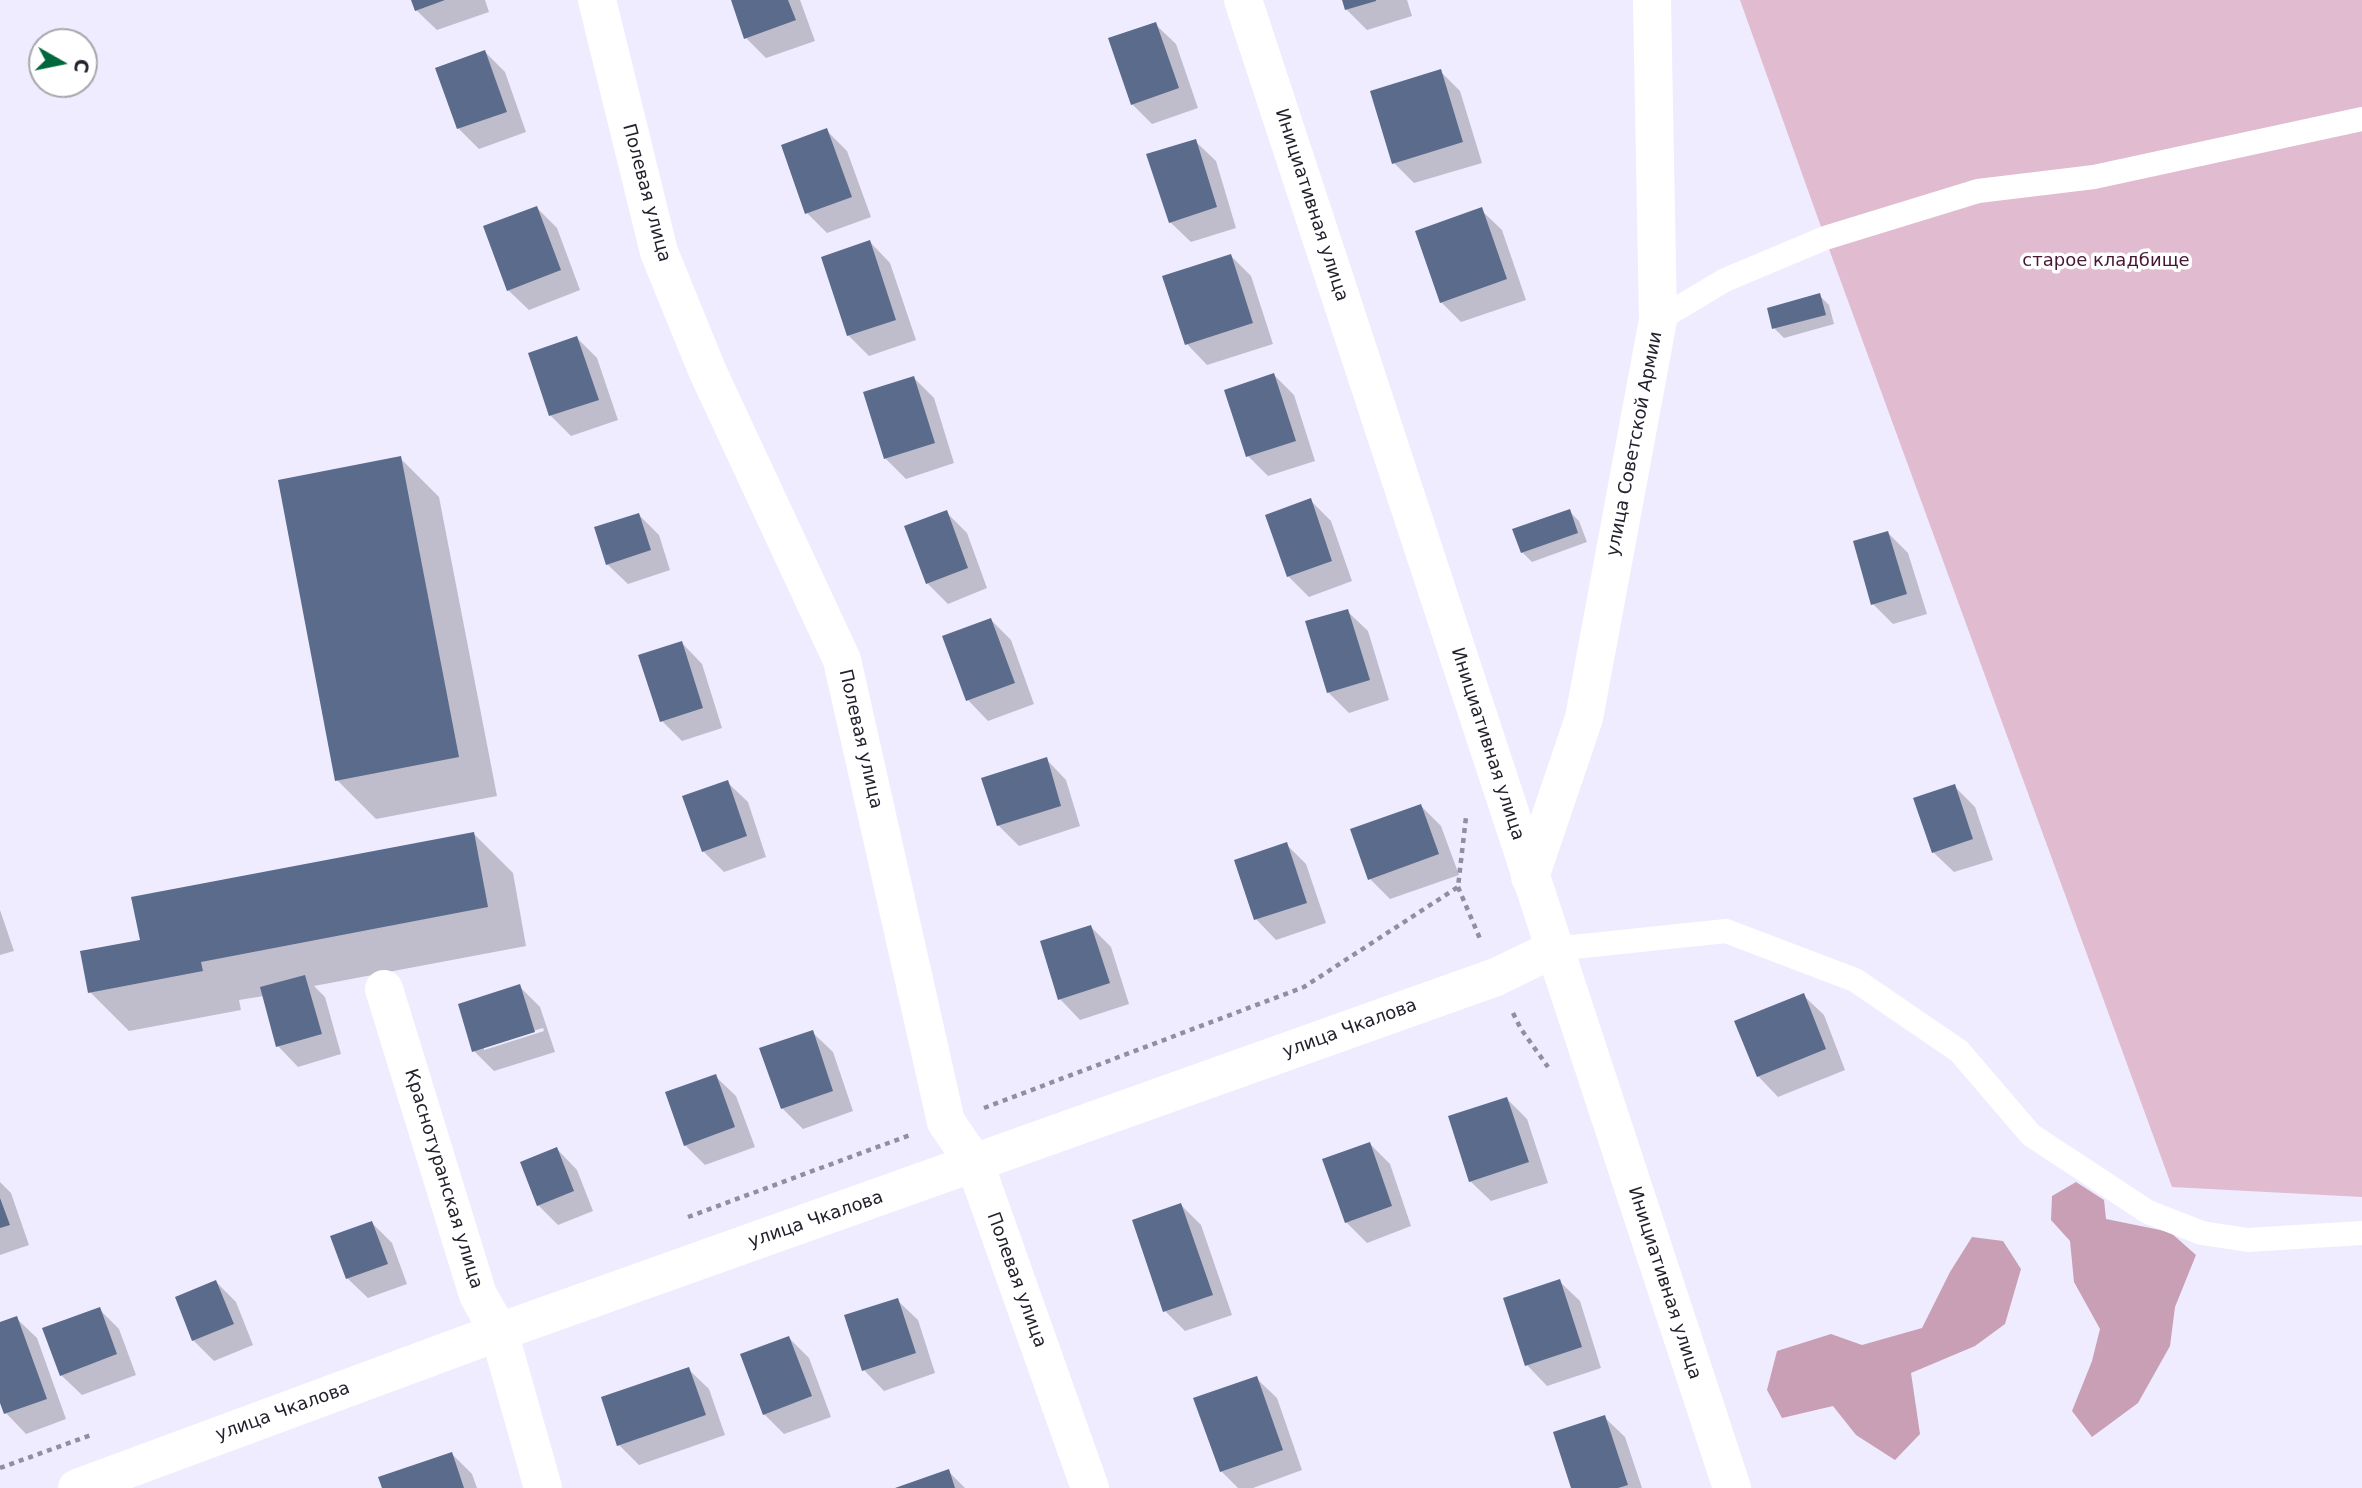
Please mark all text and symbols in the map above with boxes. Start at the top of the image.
north arrow [28,28,98,98]
text: С [70,57,94,75]
street label: Инициативная улица [1270,106,1352,304]
street label: Полевая улица [617,121,675,265]
park label: старое кладбище [2022,250,2190,272]
street label: улица Советской Армии [1603,330,1667,558]
street label: Инициативная улица [1446,645,1528,843]
street label: Полевая улица [833,667,887,811]
street label: улица Чкалова [1280,995,1420,1063]
street label: Краснотуранская улица [399,1066,487,1292]
street label: Инициативная улица [1623,1184,1705,1382]
street label: улица Чкалова [746,1187,886,1253]
street label: Полевая улица [981,1209,1051,1351]
street label: улица Чкалова [213,1378,353,1446]

